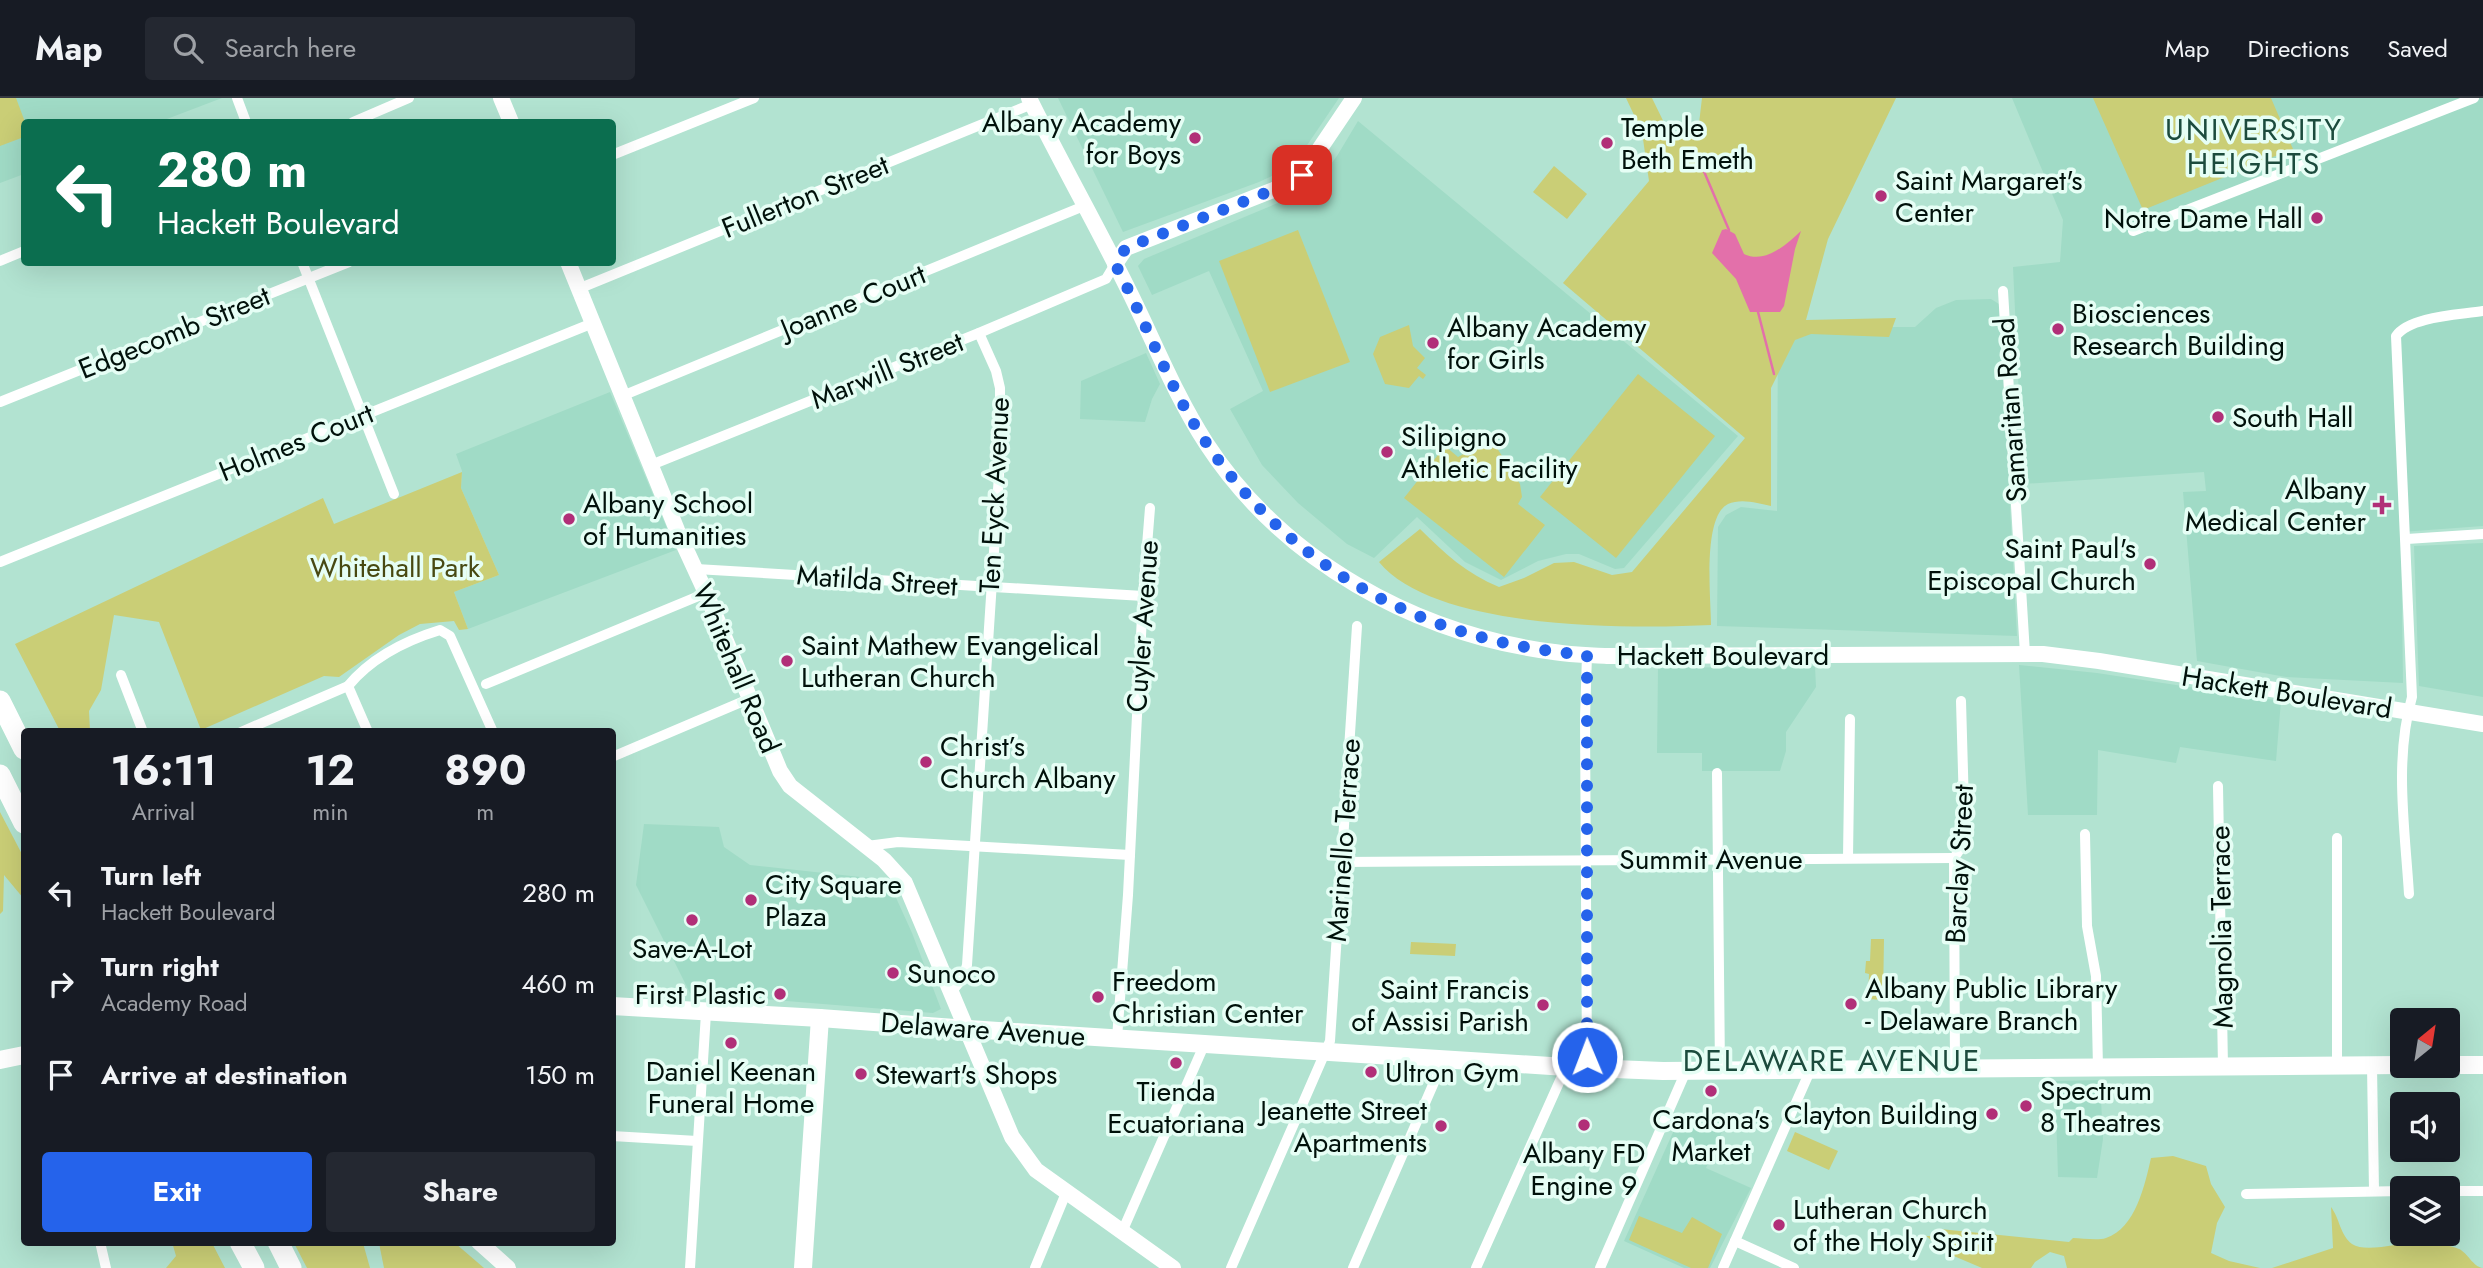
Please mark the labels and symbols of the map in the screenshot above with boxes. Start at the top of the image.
place label: Albany Academy for Boys [982,102,1182,175]
place label: Temple Beth Emeth [1621,107,1754,180]
district label: UNIVERSITY HEIGHTS [2165,108,2343,185]
marker: Albany Academy for Boys [1187,130,1203,146]
marker: Temple Beth Emeth [1599,135,1615,151]
street label: Fullerton Street [715,144,895,249]
pin [1272,145,1332,205]
place label: Saint Margaret's Center [1895,160,2082,233]
marker: Saint Margaret's Center [1873,188,1889,204]
place label: Notre Dame Hall [2104,198,2303,239]
marker: Notre Dame Hall [2309,210,2325,226]
street label: Joanne Court [771,254,932,351]
street label: Edgecomb Street [72,275,276,390]
place label: Biosciences Research Building [2072,293,2285,366]
place label: Albany Academy for Girls [1447,307,1647,380]
street label: Samaritan Road [1984,316,2037,504]
street label: Marwill Street [805,321,970,420]
marker: Biosciences Research Building [2050,321,2066,337]
marker: Albany Academy for Girls [1425,335,1441,351]
street label: Holmes Court [213,393,380,492]
street label: Ten Eyck Avenue [969,396,1020,594]
place label: South Hall [2232,397,2354,438]
marker: South Hall [2210,409,2226,425]
place label: Silipigno Athletic Facility [1401,416,1578,489]
marker: Silipigno Athletic Facility [1379,444,1395,460]
place label: Albany Medical Center [2185,469,2367,542]
place label: Albany School of Humanities [583,483,753,556]
marker: Albany Medical Center [2372,495,2392,515]
marker: Albany School of Humanities [561,511,577,527]
place label: Saint Paul's Episcopal Church [1927,528,2136,601]
street label: Cuyler Avenue [1116,539,1169,713]
park label: Whitehall Park [310,547,481,588]
street label: Matilda Street [795,554,959,607]
marker: Saint Paul's Episcopal Church [2142,556,2158,572]
street label: Whitehall Road [682,577,791,759]
place label: Saint Mathew Evangelical Lutheran Church [801,625,1099,698]
street label: Hackett Boulevard [1617,635,1829,676]
marker: Saint Mathew Evangelical Lutheran Church [779,653,795,669]
street label: Hackett Boulevard [2179,656,2395,729]
place label: Christ’s Church Albany [940,726,1116,799]
street label: Marinello Terrace [1316,737,1371,943]
marker: Christ’s Church Albany [918,754,934,770]
street label: Barclay Street [1935,783,1984,944]
street label: Magnolia Terrace [2199,825,2244,1029]
street label: Summit Avenue [1619,839,1803,880]
place label: City Square Plaza [765,864,902,937]
marker: City Square Plaza [743,892,759,908]
marker: Save-A-Lot [684,912,700,928]
place label: Save-A-Lot [632,928,752,969]
place label: Sunoco [907,953,996,994]
place label: Freedom Christian Center [1112,961,1304,1034]
marker: Sunoco [885,965,901,981]
place label: Albany Public Library - Delaware Branch [1865,968,2118,1041]
place label: Saint Francis of Assisi Parish [1351,969,1529,1042]
place label: First Plastic [635,974,766,1015]
marker: First Plastic [772,986,788,1002]
marker: Freedom Christian Center [1090,989,1106,1005]
marker: Albany Public Library - Delaware Branch [1843,996,1859,1012]
marker: Saint Francis of Assisi Parish [1535,997,1551,1013]
street label: Delaware Avenue [879,1002,1087,1057]
north arrow [2390,1008,2460,1078]
position arrow [1550,1020,1624,1094]
marker: Daniel Keenan Funeral Home [723,1035,739,1051]
district label: DELAWARE AVENUE [1683,1039,1981,1082]
place label: Daniel Keenan Funeral Home [646,1051,816,1124]
place label: Ultron Gym [1385,1052,1520,1093]
place label: Stewart's Shops [875,1054,1057,1095]
marker: Tienda Ecuatoriana [1168,1055,1184,1071]
marker: Ultron Gym [1363,1064,1379,1080]
marker: Stewart's Shops [853,1066,869,1082]
place label: Spectrum 8 Theatres [2040,1070,2161,1143]
place label: Tienda Ecuatoriana [1107,1071,1245,1144]
marker: Cardona's Market [1703,1083,1719,1099]
place label: Jeanette Street Apartments [1256,1090,1427,1163]
place label: Clayton Building [1784,1094,1978,1135]
marker: Spectrum 8 Theatres [2018,1098,2034,1114]
place label: Cardona's Market [1652,1099,1770,1172]
marker: Clayton Building [1984,1106,2000,1122]
marker: Albany FD Engine 9 [1576,1117,1592,1133]
marker: Jeanette Street Apartments [1433,1118,1449,1134]
place label: Albany FD Engine 9 [1523,1133,1645,1206]
place label: Lutheran Church of the Holy Spirit [1793,1189,1994,1262]
marker: Lutheran Church of the Holy Spirit [1771,1217,1787,1233]

